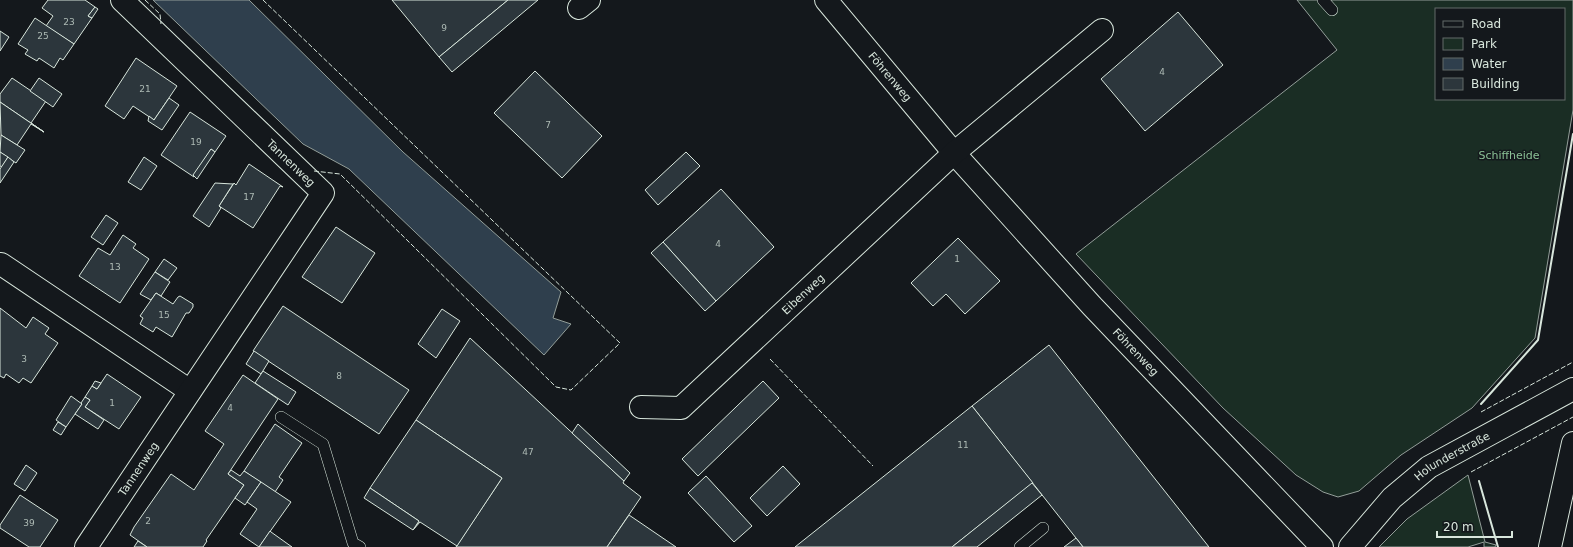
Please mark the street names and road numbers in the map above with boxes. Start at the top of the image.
street label: Föhrenweg [865,50,914,104]
street label: Tannenweg [263,136,317,190]
street label: Eibenweg [779,271,827,317]
street label: Föhrenweg [1110,326,1161,379]
street label: Holunderstraße [1412,429,1492,484]
street label: Tannenweg [115,440,161,499]

